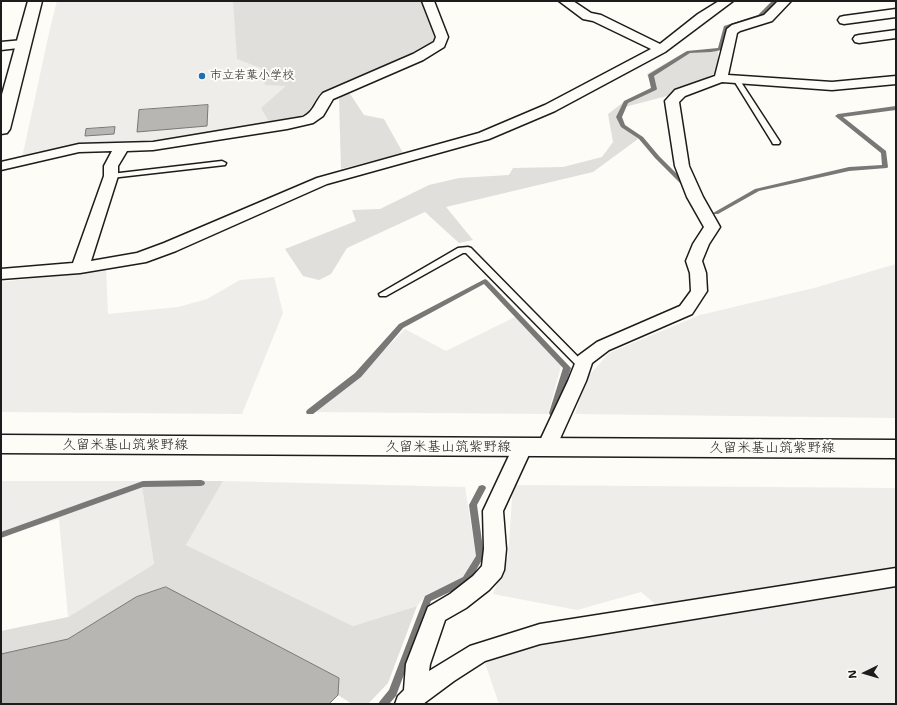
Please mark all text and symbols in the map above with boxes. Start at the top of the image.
place label: 市立若葉小学校 [210,69,294,83]
marker: 市立若葉小学校 [197,71,207,81]
street label: 久留米基山筑紫野線 [62,437,188,453]
street label: 久留米基山筑紫野線 [385,439,511,455]
street label: 久留米基山筑紫野線 [709,440,835,456]
north arrow [845,653,885,693]
text: N [845,669,860,679]

